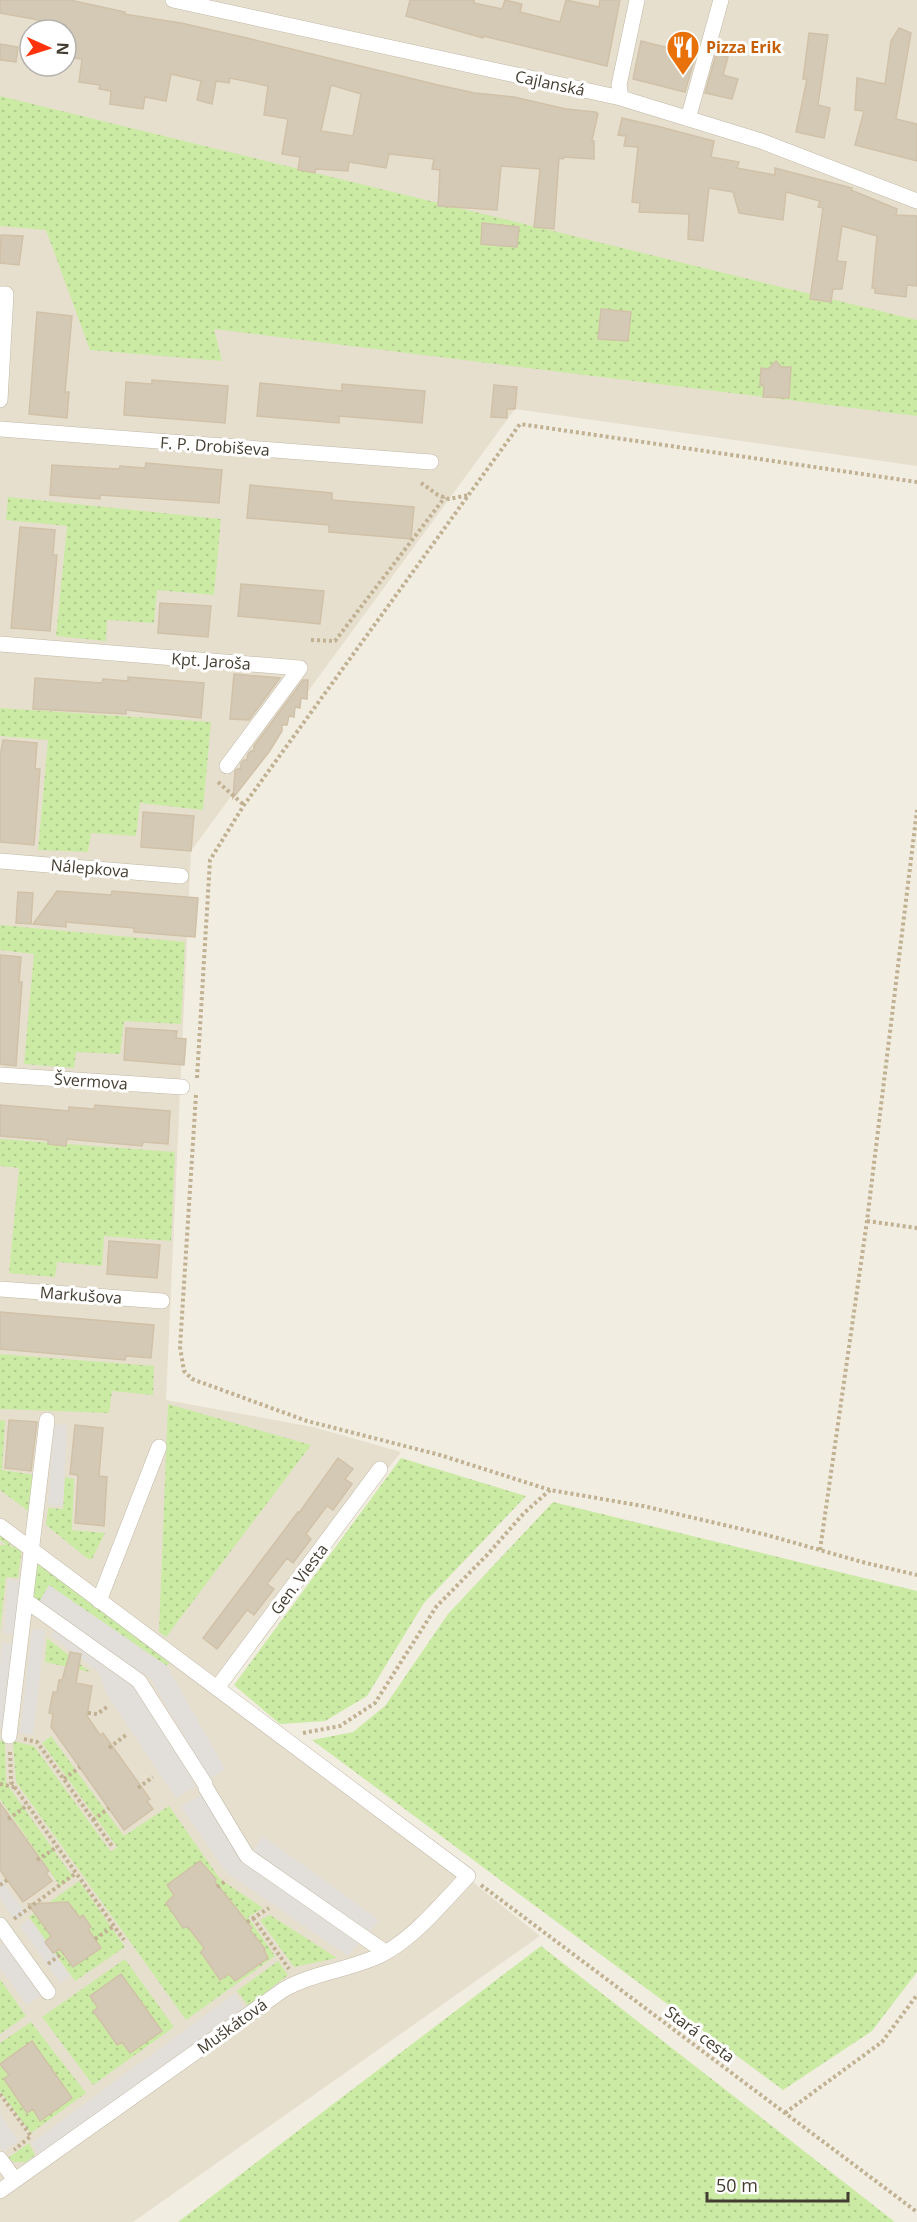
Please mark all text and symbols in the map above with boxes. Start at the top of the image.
north arrow [18,18,78,78]
restaurant icon: Pizza Erik [665,29,701,76]
place label: Pizza Erik [706,36,781,58]
text: N [52,42,74,56]
street label: Cajlanská [513,65,587,101]
street label: F. P. Drobiševa [160,431,270,461]
street label: Kpt. Jaroša [171,647,251,675]
street label: Nálepkova [50,854,130,882]
street label: Švermova [54,1067,128,1095]
street label: Markušova [39,1281,123,1309]
street label: Gen. Viesta [265,1539,333,1619]
street label: Muškátová [193,1993,271,2059]
street label: Stará cesta [661,2001,739,2067]
scale bar [707,2165,848,2203]
text: 50 m [716,2173,758,2197]

